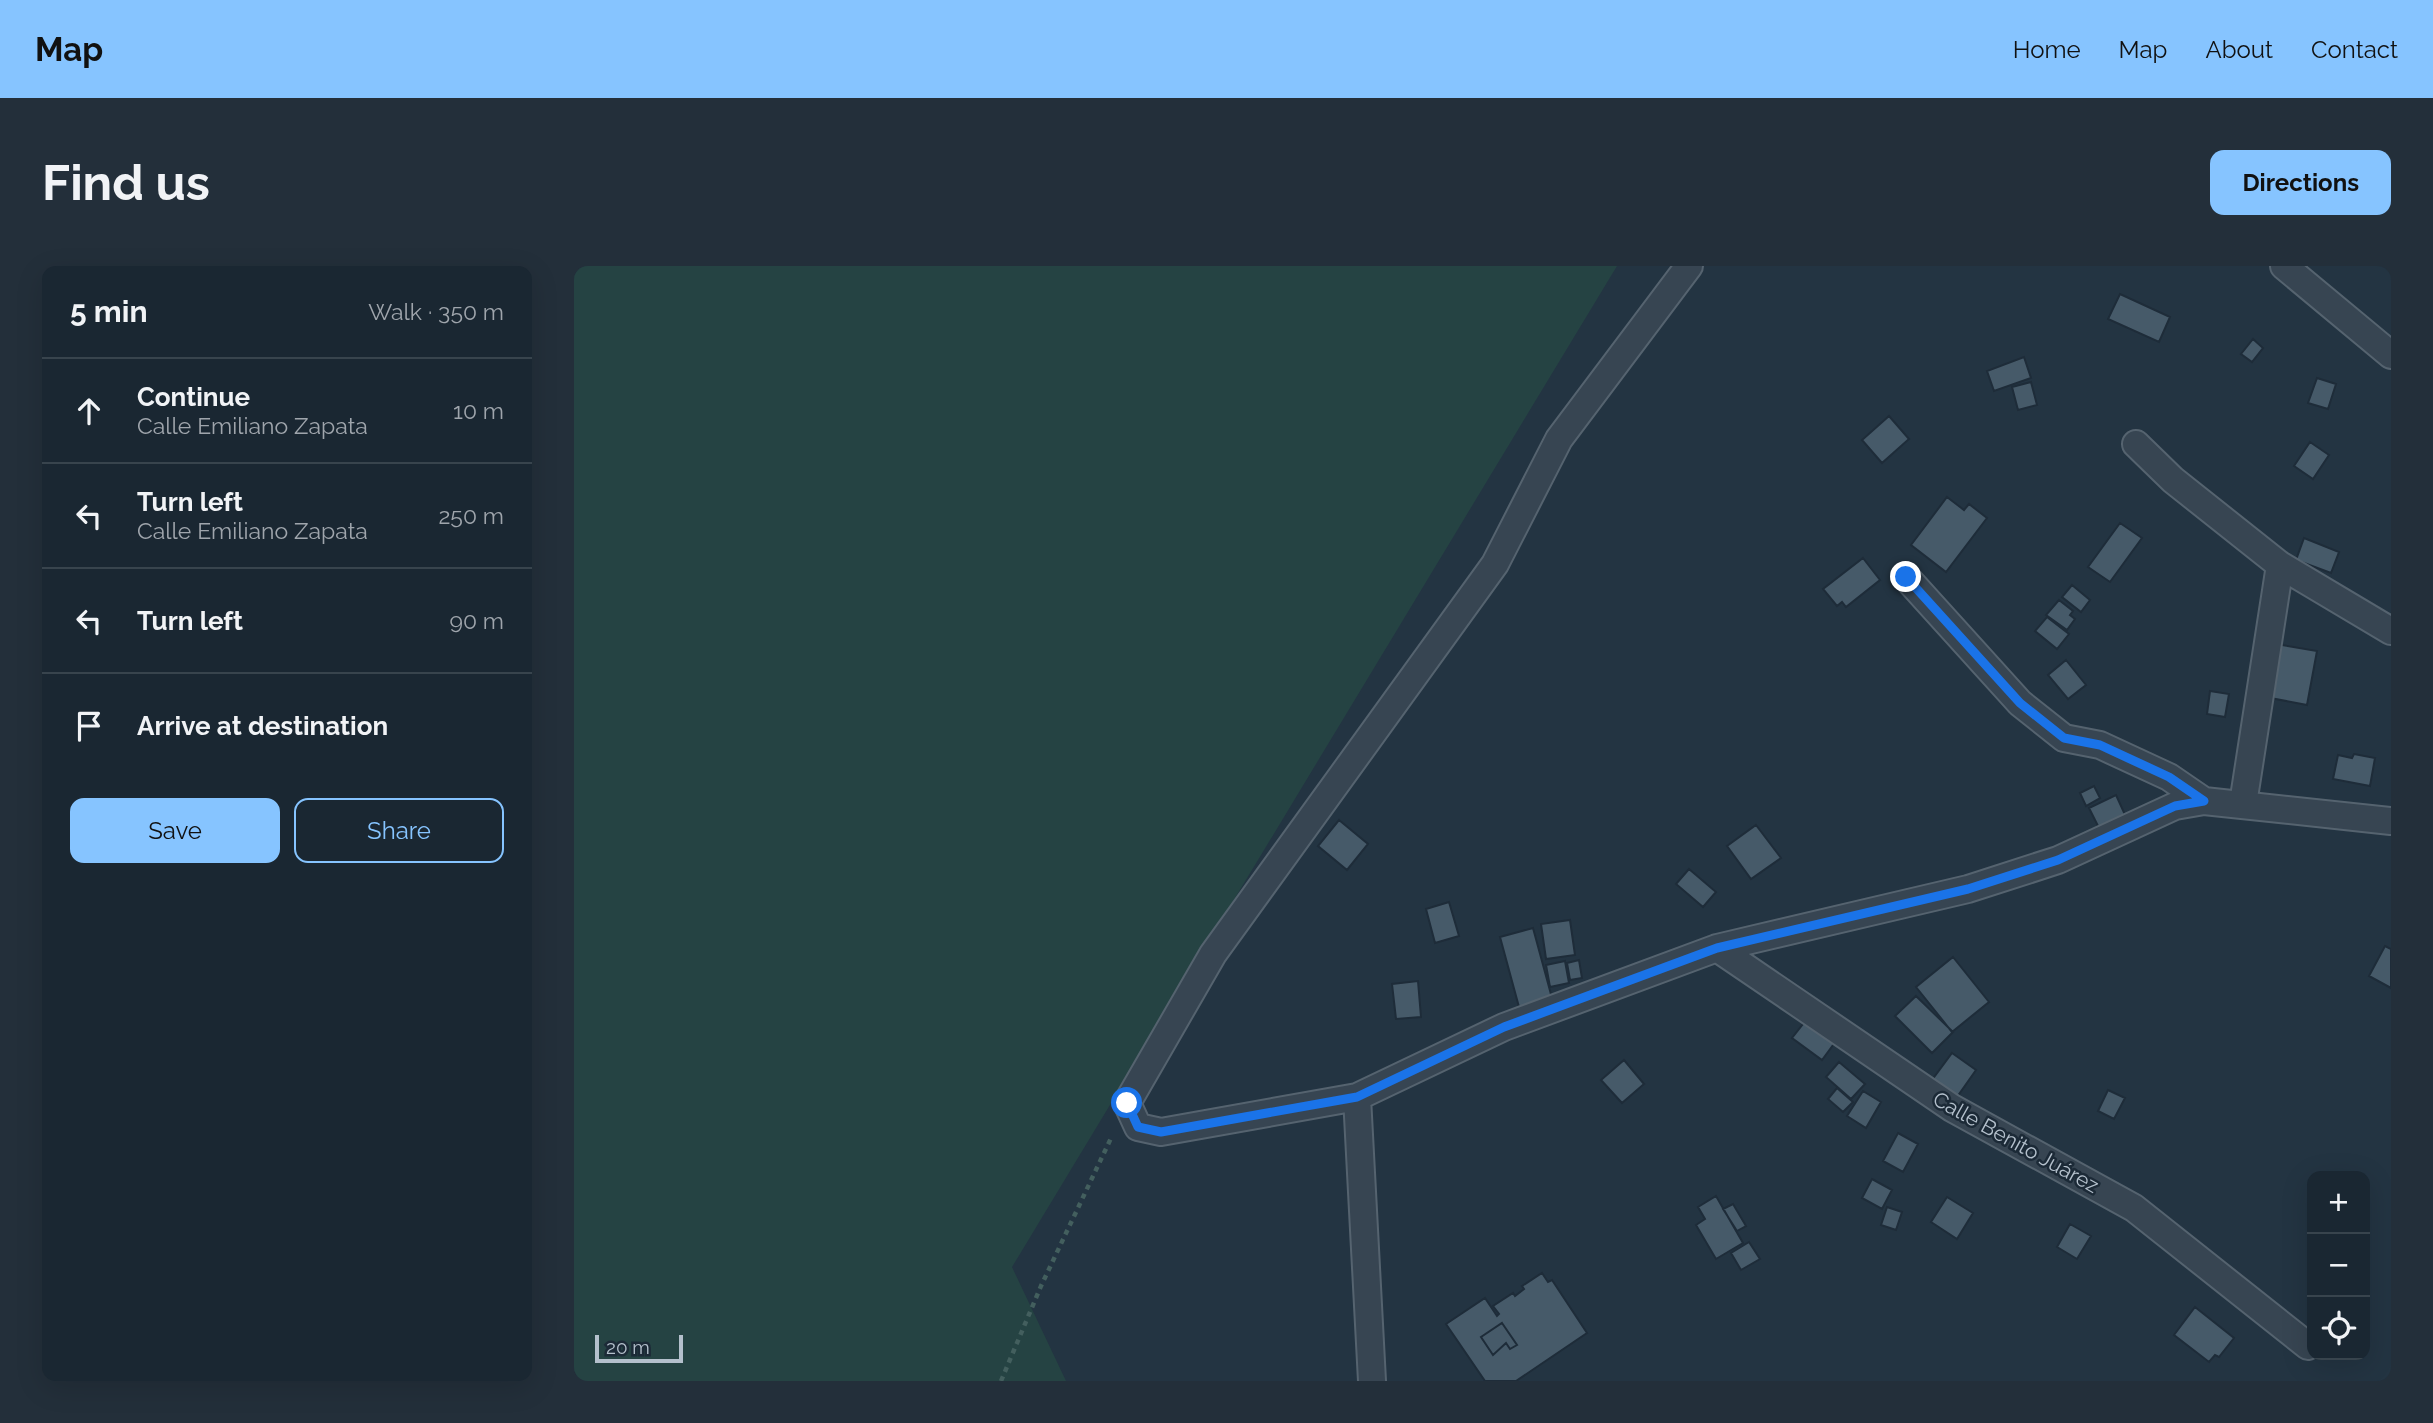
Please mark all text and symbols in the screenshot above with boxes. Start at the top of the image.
text: Map [35,30,103,69]
text: Home [2013,35,2081,64]
text: Map [2119,35,2167,64]
text: About [2205,35,2273,64]
text: Contact [2311,35,2398,64]
button: Directions [2210,150,2391,215]
text: Find us [42,154,210,211]
text: 5 min [70,294,148,329]
text: Walk · 350 m [368,298,504,325]
text: Continue [137,382,250,412]
icon: ahead [70,392,108,430]
text: 10 m [453,397,504,424]
text: Calle Emiliano Zapata [137,412,368,439]
text: Turn left [137,487,243,517]
icon: left [70,497,108,535]
text: 250 m [438,502,504,529]
text: Calle Emiliano Zapata [137,517,368,544]
route end [1890,561,1921,592]
icon: left [70,602,108,640]
text: Turn left [137,606,243,636]
text: 90 m [449,607,504,634]
icon: arrive [70,707,108,745]
text: Arrive at destination [137,711,388,741]
button: Save [70,798,280,863]
button: Share [294,798,504,863]
street label: Calle Benito Juárez [1929,1086,2103,1198]
route start [1111,1087,1142,1118]
map controls [2307,1171,2370,1360]
button: + [2307,1171,2370,1234]
button: − [2307,1234,2370,1297]
button: locate [2307,1297,2370,1360]
scale bar [595,1332,682,1364]
text: 20 m [606,1336,650,1358]

